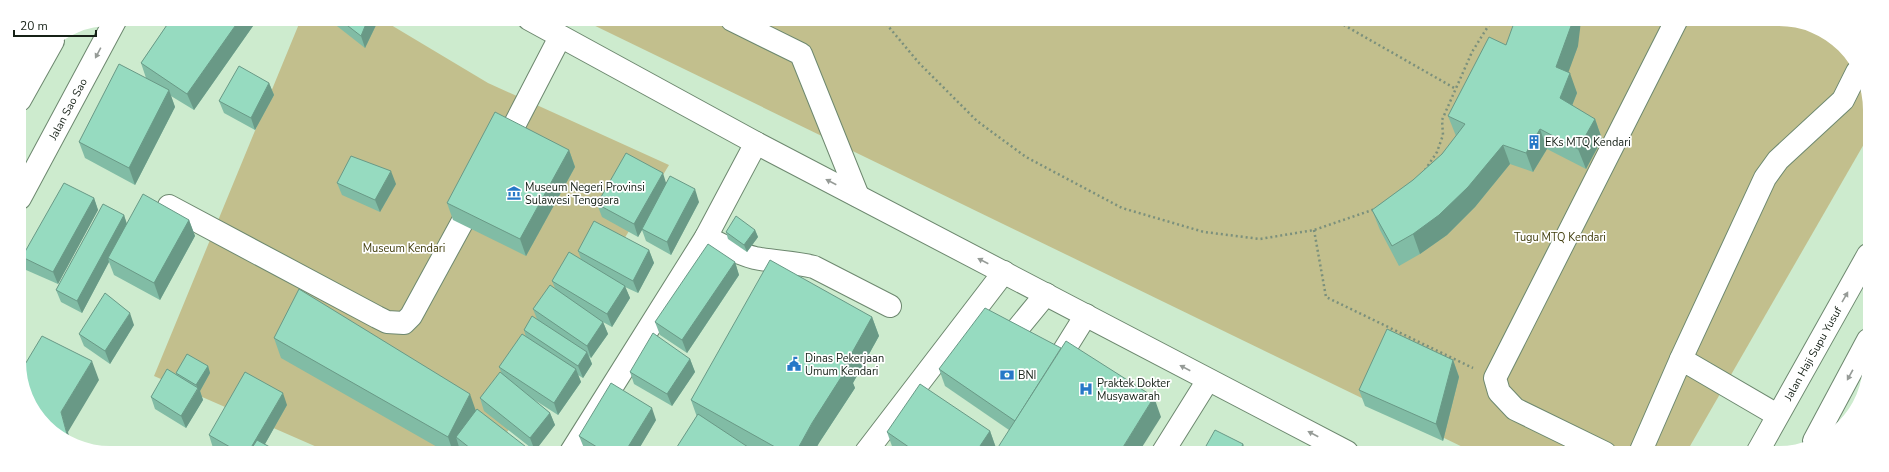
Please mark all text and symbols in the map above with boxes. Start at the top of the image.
scale bar [14,12,96,38]
text: 20 m [20,18,48,34]
one-way arrow [94,48,101,59]
street label: Jalan Sao Sao [45,76,91,144]
building icon: EKs MTQ Kendari [1526,134,1542,150]
place label: EKs MTQ Kendari [1545,135,1631,150]
one-way arrow [825,179,837,185]
place label: Museum Negeri Provinsi Sulawesi Tenggara [525,180,645,208]
museum icon: Museum Negeri Provinsi Sulawesi Tenggara [506,185,522,201]
park label: Tugu MTQ Kendari [1514,230,1606,245]
park label: Museum Kendari [363,241,445,256]
one-way arrow [977,258,989,264]
one-way arrow [1841,291,1848,303]
street label: Jalan Haji Supu Yusuf [1780,304,1846,404]
place label: Dinas Pekerjaan Umum Kendari [805,351,884,379]
public building icon: Dinas Pekerjaan Umum Kendari [786,356,802,372]
one-way arrow [1179,364,1191,371]
bank icon: BNI [999,367,1015,383]
place label: BNI [1018,368,1036,383]
one-way arrow [1846,369,1853,381]
place label: Praktek Dokter Musyawarah [1097,376,1170,404]
hospital icon: Praktek Dokter Musyawarah [1078,381,1094,397]
one-way arrow [1307,431,1318,438]

